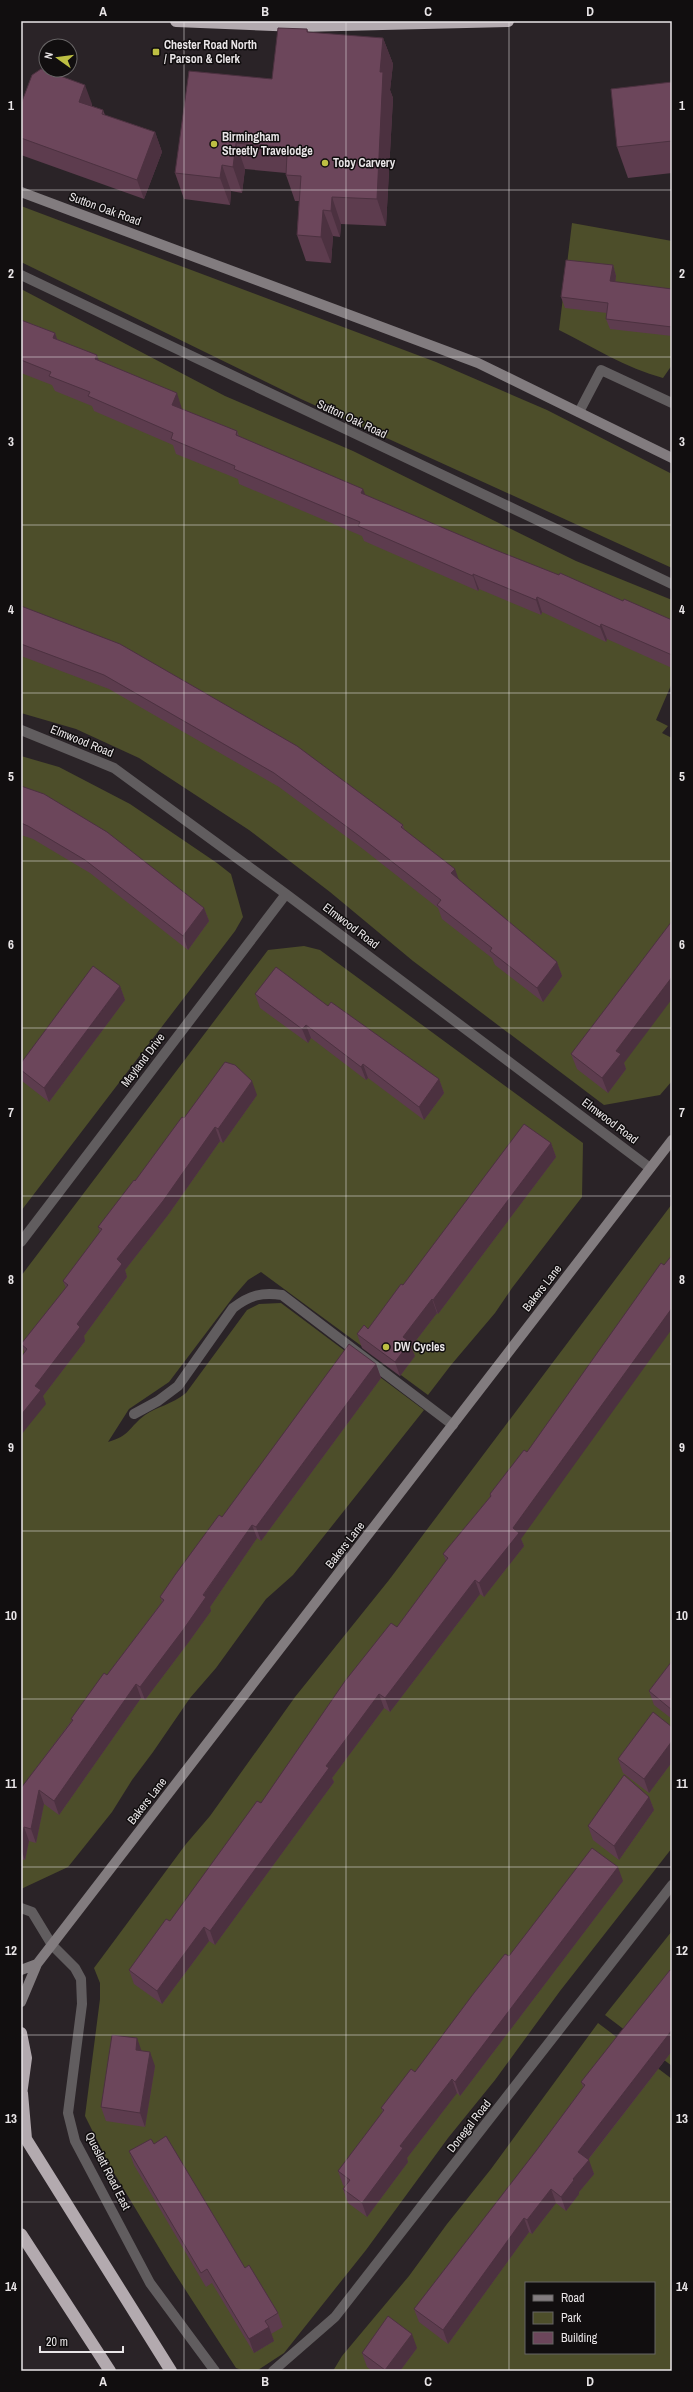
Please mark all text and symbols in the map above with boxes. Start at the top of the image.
text: A [99,3,107,20]
text: B [261,3,269,20]
text: C [424,3,432,20]
text: D [586,3,594,20]
place label: Chester Road North / Parson & Clerk [164,37,257,67]
north arrow [38,38,78,78]
marker: Chester Road North / Parson & Clerk [151,47,161,57]
text: N [41,51,56,60]
text: 1 [8,97,14,114]
text: 1 [679,97,685,114]
place label: Birmingham Streetly Travelodge [222,129,313,159]
marker: Birmingham Streetly Travelodge [209,139,219,149]
place label: Toby Carvery [333,155,396,171]
marker: Toby Carvery [320,158,330,168]
street label: Sutton Oak Road [67,189,143,229]
text: 2 [8,265,14,282]
text: 2 [679,265,685,282]
street label: Sutton Oak Road [314,396,390,442]
text: 3 [8,433,14,450]
text: 3 [679,433,685,450]
text: 4 [8,601,14,618]
text: 4 [679,601,685,618]
street label: Elmwood Road [48,721,116,761]
text: 5 [8,768,14,785]
text: 5 [679,768,685,785]
street label: Elmwood Road [320,900,382,952]
text: 6 [8,936,14,953]
text: 6 [679,936,685,953]
street label: Mayland Drive [118,1030,168,1090]
street label: Elmwood Road [579,1095,641,1147]
text: 7 [8,1104,14,1121]
text: 7 [679,1104,685,1121]
street label: Bakers Lane [519,1261,565,1315]
text: 8 [8,1271,14,1288]
text: 8 [679,1271,685,1288]
place label: DW Cycles [394,1339,445,1355]
marker: DW Cycles [381,1342,391,1352]
text: 9 [8,1439,14,1456]
text: 9 [679,1439,685,1456]
street label: Bakers Lane [322,1518,368,1572]
text: 10 [5,1607,17,1624]
text: 10 [676,1607,688,1624]
street label: Bakers Lane [124,1774,170,1828]
text: 11 [5,1775,17,1792]
text: 11 [676,1775,688,1792]
text: 12 [5,1942,17,1959]
text: 12 [676,1942,688,1959]
street label: Donegal Road [443,2096,495,2156]
text: 13 [5,2110,17,2127]
text: 13 [676,2110,688,2127]
street label: Queslett Road East [81,2129,135,2213]
text: 14 [5,2278,17,2295]
text: 14 [676,2278,688,2295]
legend [525,2282,655,2354]
text: Road [561,2290,585,2306]
text: Park [561,2310,581,2326]
scale bar [40,2328,123,2354]
text: Building [561,2330,598,2346]
text: 20 m [46,2334,68,2350]
text: A [99,2373,107,2390]
text: B [261,2373,269,2390]
text: C [424,2373,432,2390]
text: D [586,2373,594,2390]

